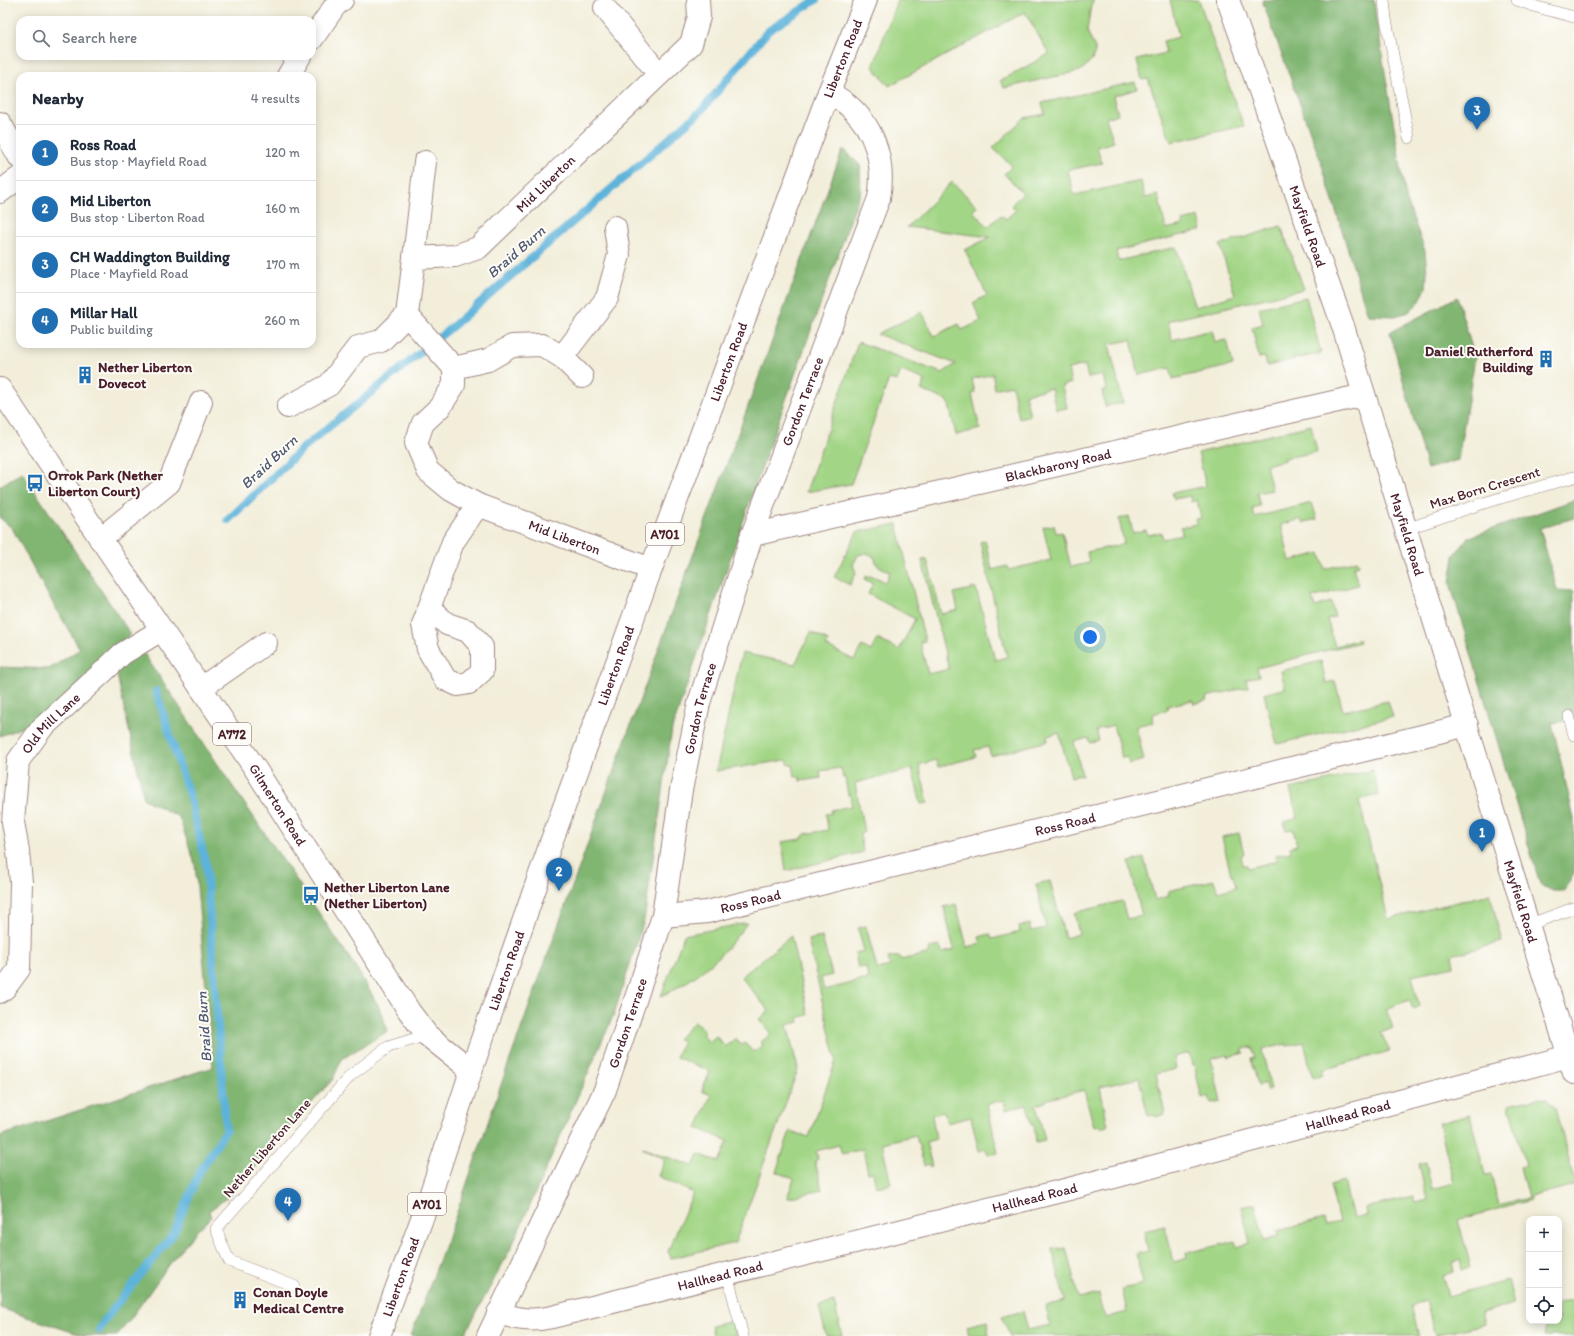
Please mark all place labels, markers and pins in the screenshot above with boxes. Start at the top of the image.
pin: 3 [1464,97,1490,130]
place label: Daniel Rutherford Building [1425,343,1534,376]
building icon: Daniel Rutherford Building [1536,349,1556,369]
place label: Nether Liberton Dovecot [98,359,192,392]
building icon: Nether Liberton Dovecot [75,365,95,385]
place label: Orrok Park (Nether Liberton Court) [48,467,164,500]
bus stop icon: Orrok Park (Nether Liberton Court) [25,473,45,493]
pin: 1 [1469,819,1495,852]
pin: 2 [546,858,572,891]
place label: Nether Liberton Lane (Nether Liberton) [324,879,450,912]
bus stop icon: Nether Liberton Lane (Nether Liberton) [301,885,321,905]
pin: 4 [275,1188,301,1221]
place label: Conan Doyle Medical Centre [253,1284,344,1317]
building icon: Conan Doyle Medical Centre [230,1290,250,1310]

